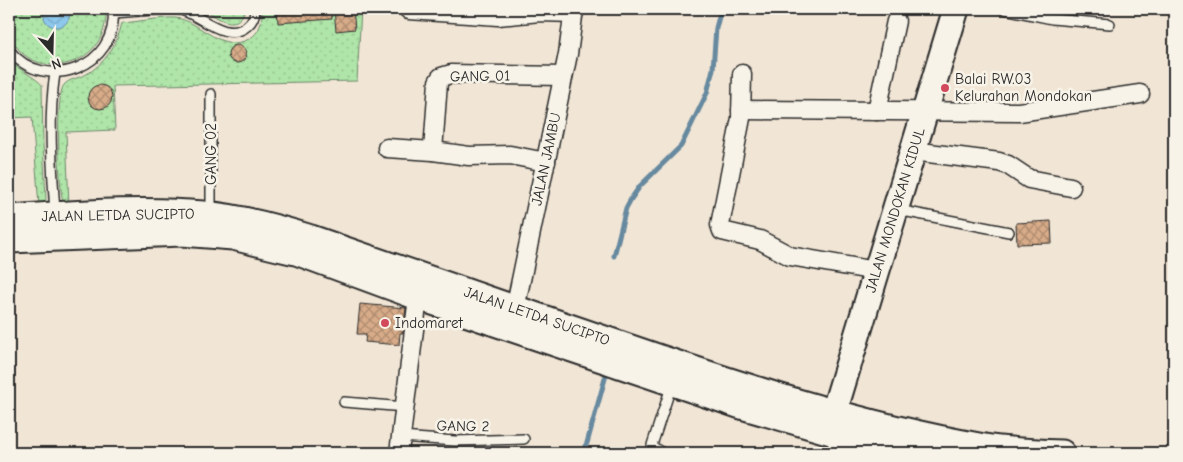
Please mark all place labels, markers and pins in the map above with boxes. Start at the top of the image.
place label: Balai RW.03 Kelurahan Mondokan [955,70,1092,105]
marker: Balai RW.03 Kelurahan Mondokan [939,82,951,94]
place label: Indomaret [395,314,463,332]
marker: Indomaret [379,317,391,329]

